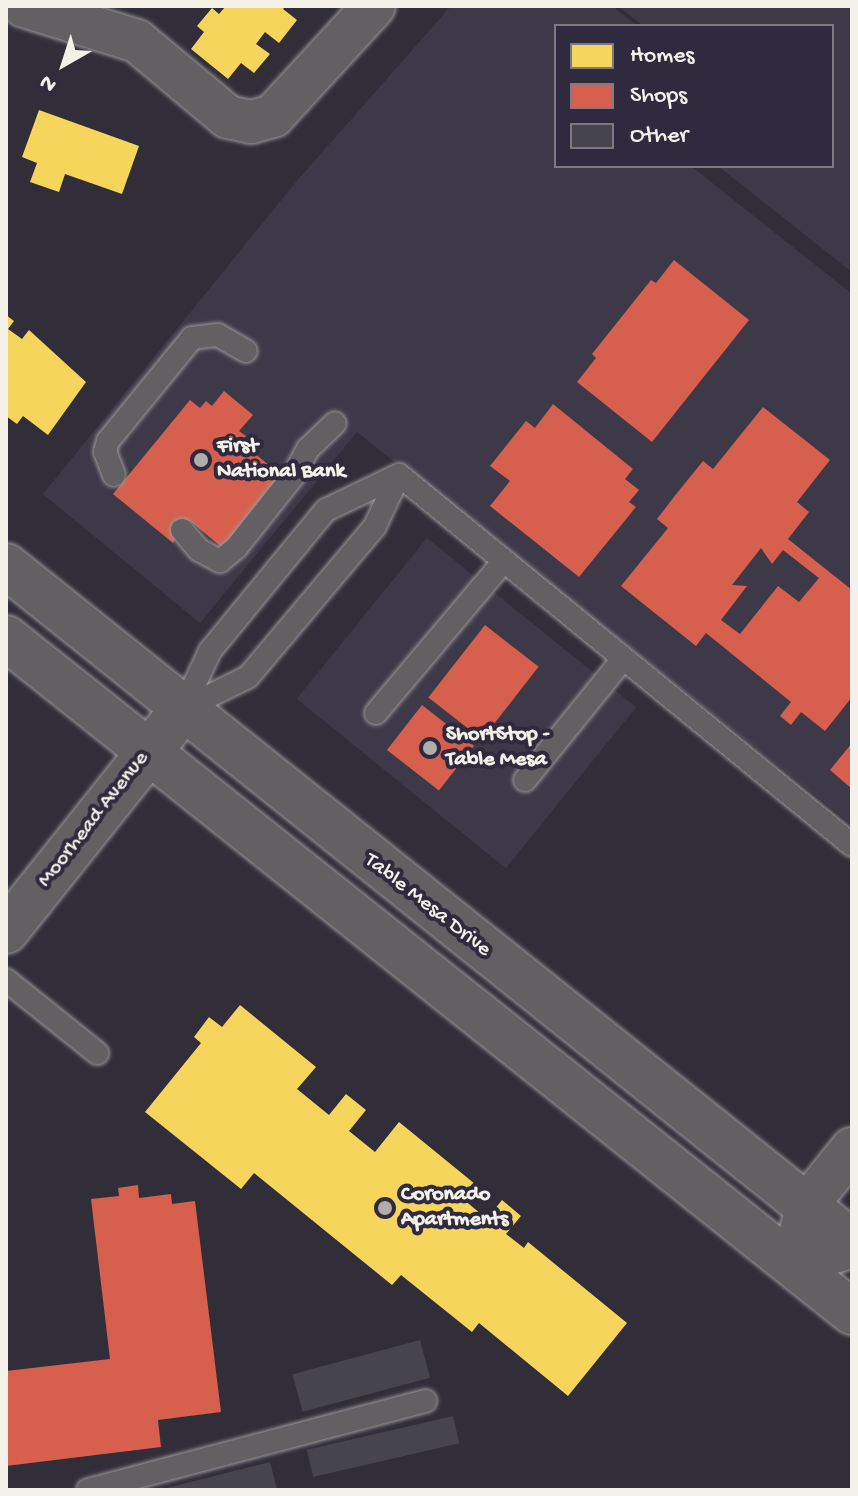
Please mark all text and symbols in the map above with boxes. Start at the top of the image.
north arrow [24,24,104,104]
legend [554,24,834,168]
text: Homes [630,42,694,71]
text: N [35,68,63,97]
text: Shops [630,82,687,111]
text: Other [630,122,688,151]
place label: First National Bank [217,434,345,486]
marker: First National Bank [192,451,210,469]
place label: ShortStop - Table Mesa [446,722,550,774]
marker: ShortStop - Table Mesa [421,739,439,757]
street label: Moorhead Avenue [33,747,155,893]
street label: Table Mesa Drive [358,848,496,964]
place label: Coronado Apartments [401,1182,508,1234]
marker: Coronado Apartments [376,1199,394,1217]

